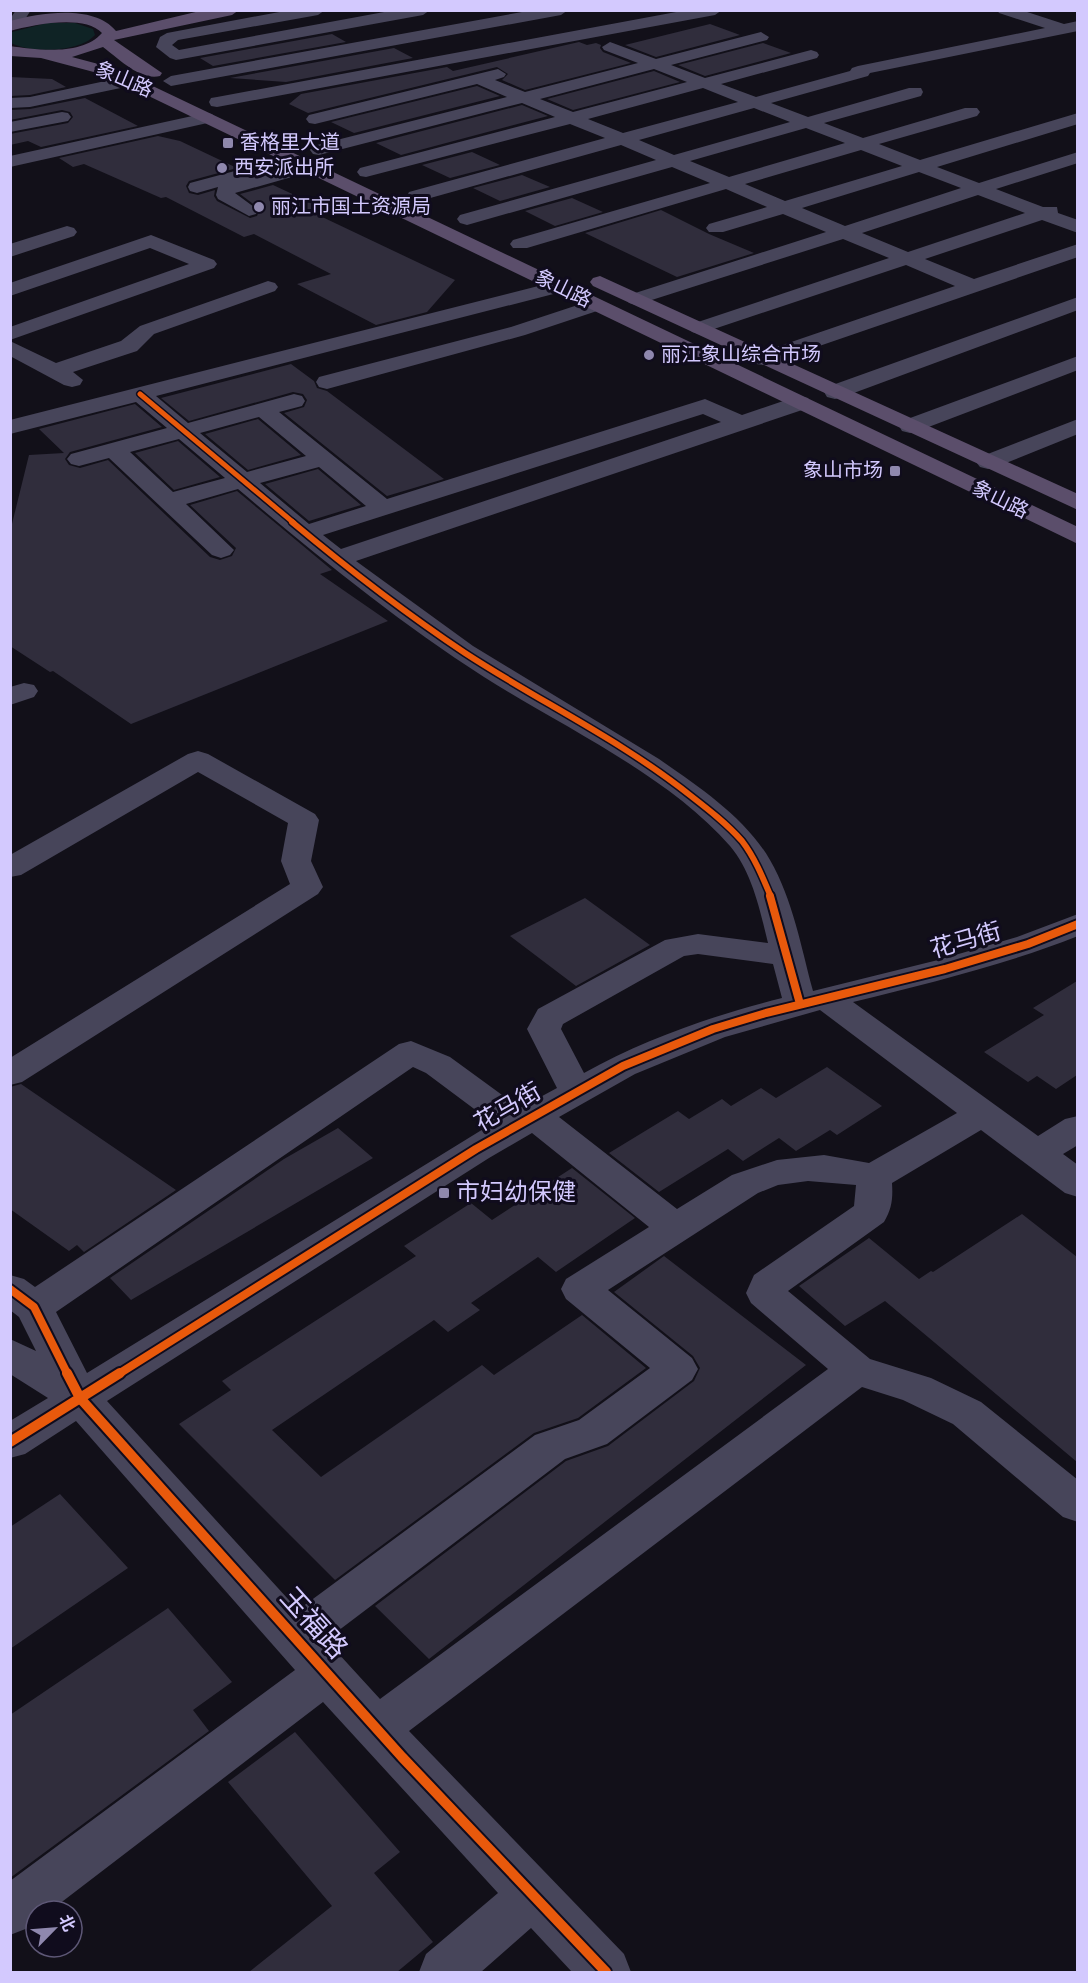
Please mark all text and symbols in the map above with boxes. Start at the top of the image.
street label: 象山路 [92,58,156,101]
place label: 香格里大道 [240,132,340,153]
marker: 香格里大道 [221,136,235,150]
place label: 西安派出所 [234,157,334,178]
marker: 西安派出所 [215,161,229,175]
place label: 丽江市国土资源局 [271,196,431,217]
marker: 丽江市国土资源局 [252,200,266,214]
street label: 象山路 [532,266,595,311]
place label: 丽江象山综合市场 [661,344,821,365]
marker: 丽江象山综合市场 [642,348,656,362]
place label: 象山市场 [803,460,883,481]
marker: 象山市场 [888,464,902,478]
street label: 象山路 [969,477,1032,522]
street label: 花马街 [928,918,1004,962]
street label: 花马街 [470,1078,545,1136]
place label: 市妇幼保健 [456,1179,576,1205]
marker: 市妇幼保健 [437,1186,451,1200]
street label: 玉福路 [274,1582,353,1665]
north arrow [24,1899,84,1959]
text: 北 [56,1912,78,1934]

